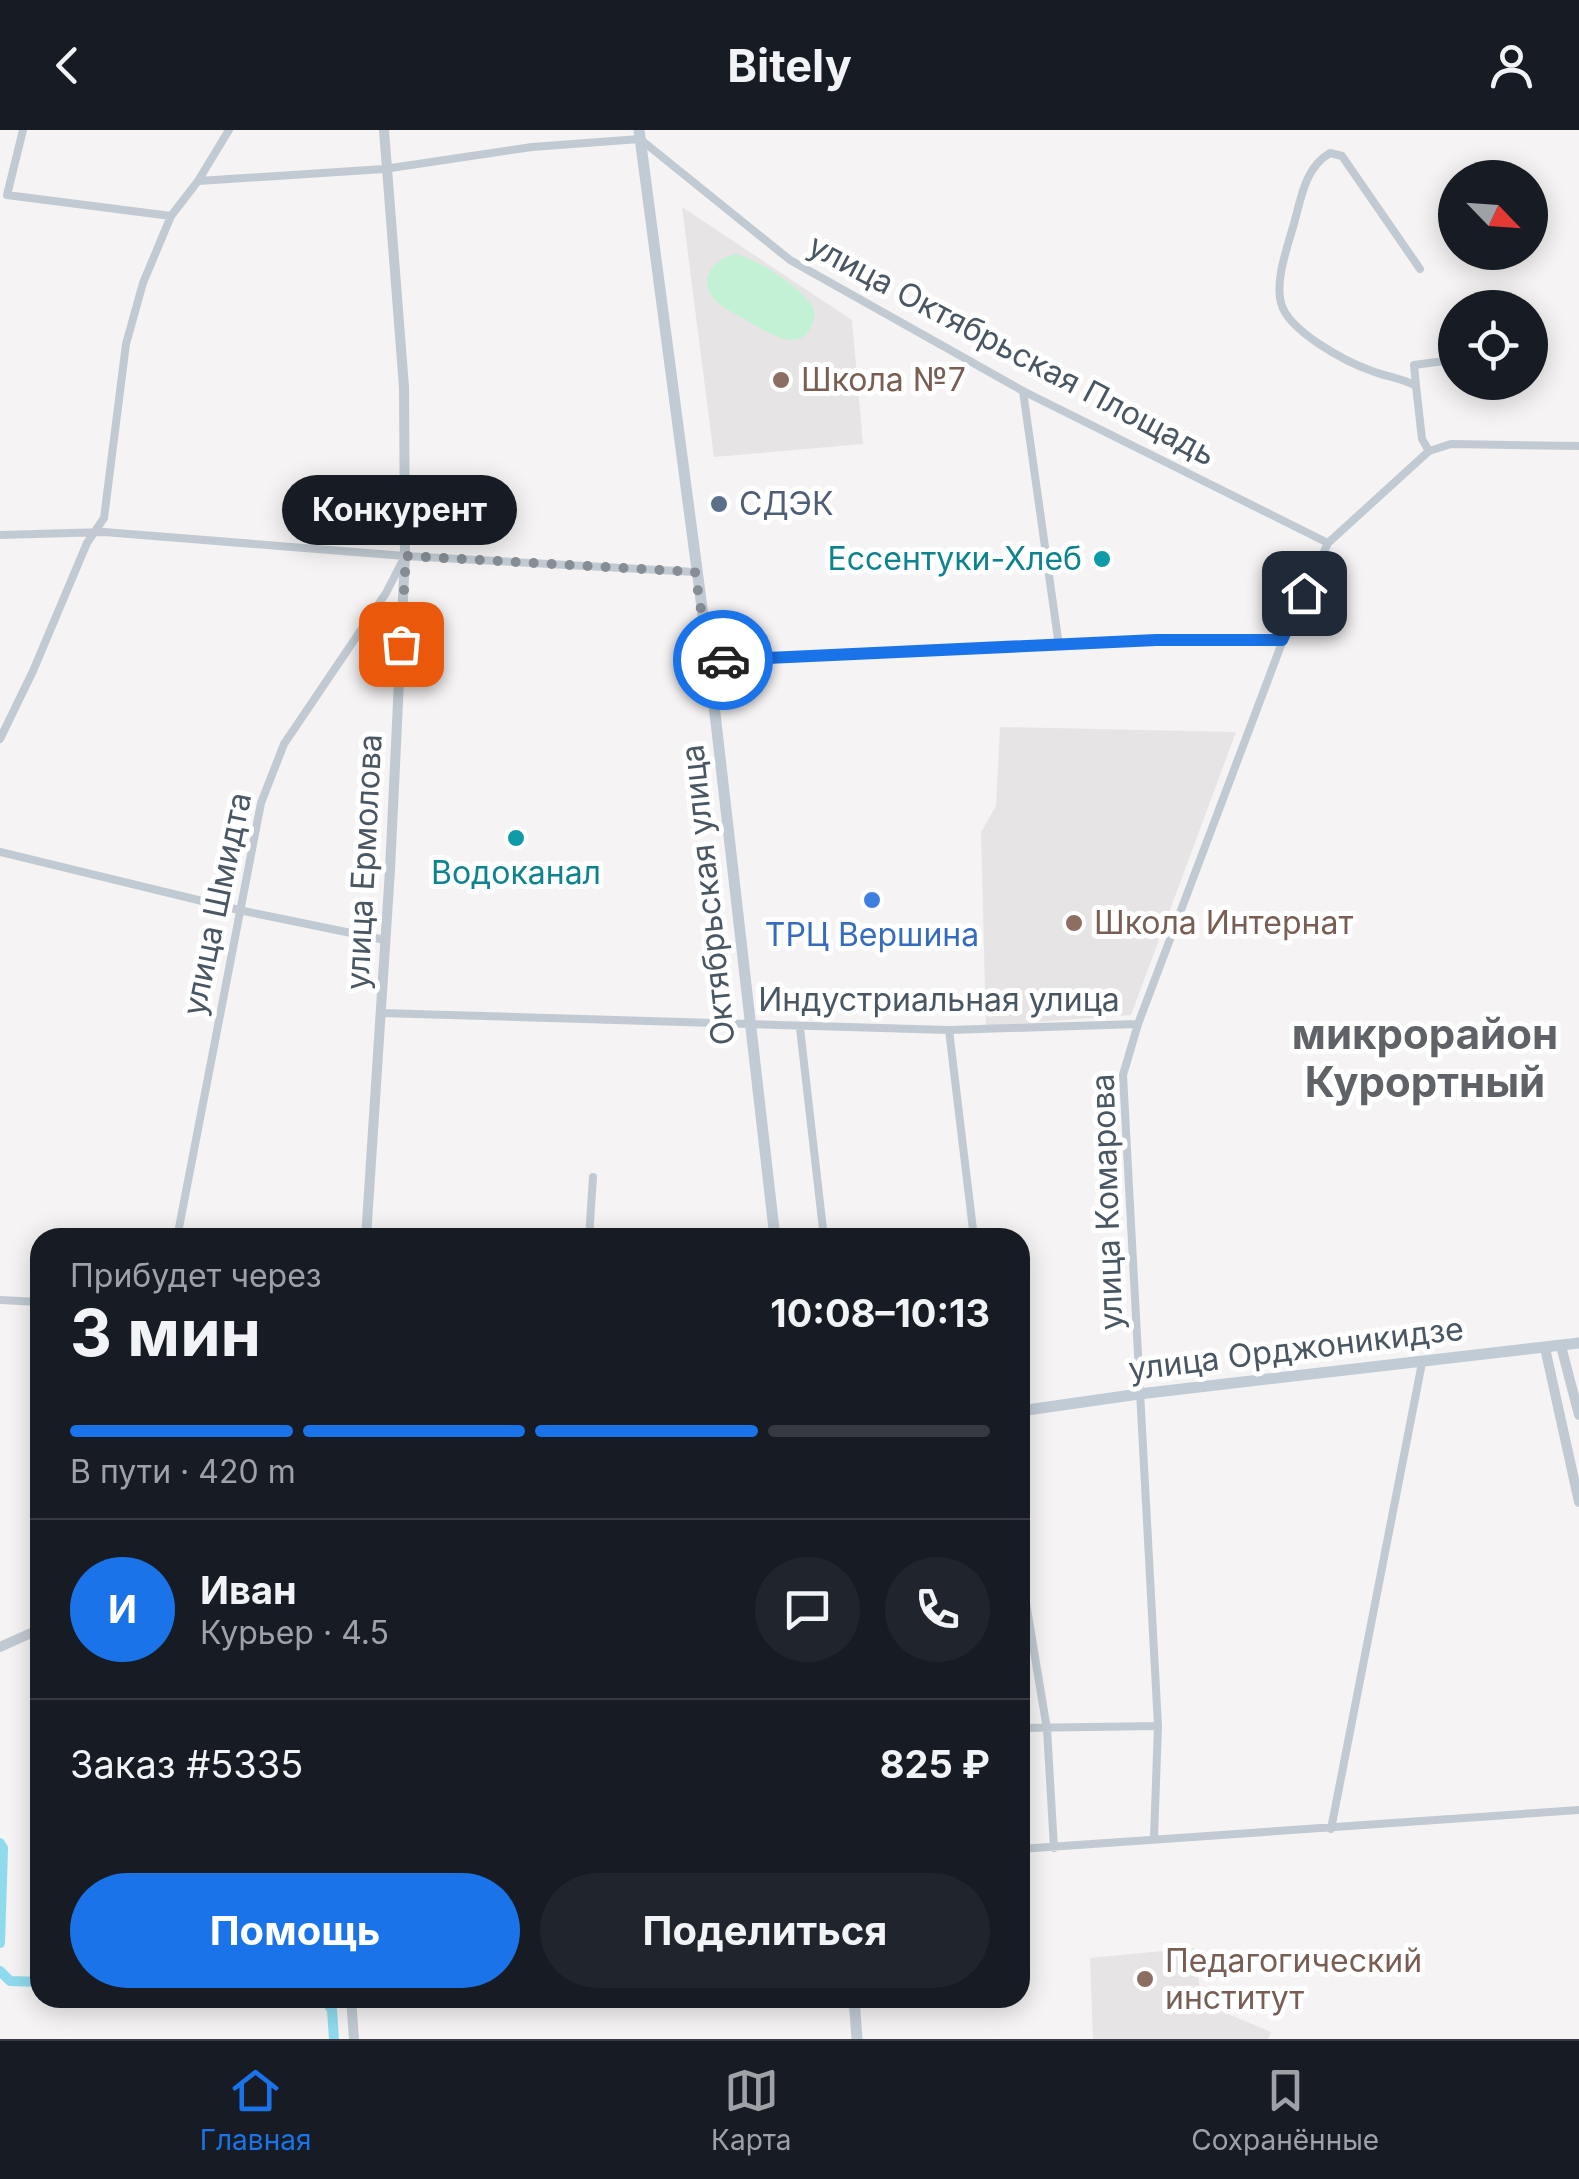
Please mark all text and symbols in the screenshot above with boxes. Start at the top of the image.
icon: back [40,38,95,93]
text: Bitely [727,38,852,93]
icon: person [1484,38,1539,93]
north arrow [1438,160,1548,270]
map controls [1438,160,1548,400]
street label: улица Октябрьская Площадь [802,225,1222,474]
button: locate [1438,290,1548,400]
place label: Школа №7 [801,360,966,399]
marker: Школа №7 [770,369,792,391]
callout: Конкурент [284,474,518,544]
place label: СДЭК [739,484,833,523]
text: Конкурент [312,490,487,529]
marker: СДЭК [708,493,730,515]
place label: Ессентуки-Хлеб [828,539,1082,578]
marker: Ессентуки-Хлеб [1091,548,1113,570]
pin [1262,551,1347,636]
icon: home [1277,566,1332,621]
pin [359,602,444,687]
courier [673,610,773,710]
icon: bag [374,617,429,672]
icon: car [696,633,751,688]
street label: улица Ермолова [337,733,390,991]
street label: Октябрьская улица [672,743,743,1047]
street label: улица Шмидта [174,789,259,1019]
marker: Водоканал [505,827,527,849]
place label: Водоканал [431,853,601,892]
marker: ТРЦ Вершина [861,889,883,911]
place label: Школа Интернат [1094,903,1353,942]
marker: Школа Интернат [1063,912,1085,934]
place label: ТРЦ Вершина [765,915,979,954]
street label: Индустриальная улица [758,980,1120,1019]
district label: микрорайон Курортный [1292,1008,1558,1107]
street label: улица Комарова [1083,1073,1130,1331]
text: Прибудет через [70,1256,322,1295]
text: 10:08–10:13 [770,1290,990,1336]
text: 3 мин [70,1293,261,1372]
street label: улица Орджоникидзе [1126,1309,1466,1388]
text: В пути · 420 m [70,1452,296,1491]
button: chat [755,1557,860,1662]
button: phone [885,1557,990,1662]
text: Иван [200,1567,297,1613]
text: И [108,1586,137,1632]
text: Курьер · 4.5 [200,1613,389,1652]
text: Заказ #5335 [70,1741,303,1787]
text: 825 ₽ [880,1741,990,1787]
button: Помощь [70,1873,520,1988]
button: Поделиться [540,1873,990,1988]
place label: Педагогический институт [1165,1941,1422,2017]
marker: Педагогический институт [1134,1968,1156,1990]
tab: Главная [200,2063,311,2157]
tab: Карта [711,2063,792,2157]
tab: Сохранённые [1191,2063,1379,2157]

